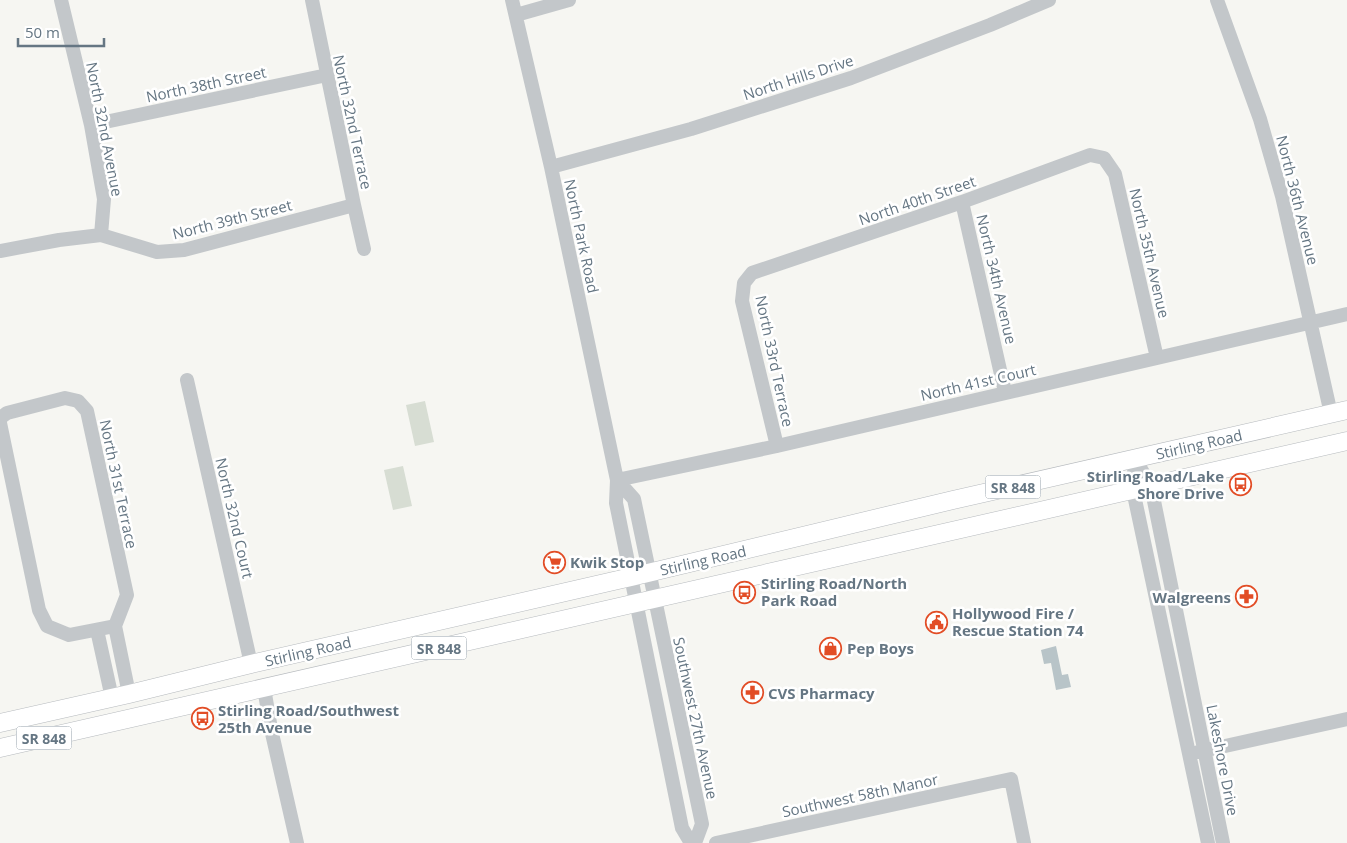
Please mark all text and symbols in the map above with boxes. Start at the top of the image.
scale bar [18,15,104,47]
text: 50 m [25,22,60,42]
street label: North Hills Drive [740,50,856,104]
street label: North 32nd Terrace [329,53,377,191]
street label: North 32nd Avenue [82,60,128,198]
street label: North 38th Street [144,61,268,107]
street label: North 36th Avenue [1272,133,1324,267]
street label: North 40th Street [856,171,978,229]
street label: North Park Road [560,177,604,295]
street label: North 35th Avenue [1125,186,1175,320]
street label: North 39th Street [170,194,294,244]
street label: North 34th Avenue [972,212,1022,346]
street label: North 33rd Terrace [751,293,799,429]
street label: North 41st Court [918,359,1038,405]
street label: North 31st Terrace [96,418,142,550]
street label: Stirling Road [1154,424,1244,464]
street label: North 32nd Court [211,456,259,580]
place label: Stirling Road/Lake Shore Drive [1087,466,1224,503]
bus stop icon: Stirling Road/Lake Shore Drive [1228,473,1252,497]
road number: SR 848 [986,476,1040,498]
street label: Stirling Road [658,540,748,580]
supermarket icon: Kwik Stop [542,550,566,574]
place label: Kwik Stop [570,552,644,572]
place label: Stirling Road/North Park Road [761,573,907,610]
bus stop icon: Stirling Road/North Park Road [733,580,757,604]
pharmacy icon: Walgreens [1235,585,1259,609]
place label: Walgreens [1153,587,1231,607]
place label: Hollywood Fire / Rescue Station 74 [952,603,1084,640]
public building icon: Hollywood Fire / Rescue Station 74 [924,610,948,634]
street label: Stirling Road [263,631,353,671]
street label: Southwest 27th Avenue [669,635,723,801]
road number: SR 848 [412,636,466,660]
shop icon: Pep Boys [819,636,843,660]
place label: Pep Boys [847,638,914,658]
pharmacy icon: CVS Pharmacy [740,681,764,705]
place label: CVS Pharmacy [768,683,875,703]
place label: Stirling Road/Southwest 25th Avenue [218,700,399,737]
street label: Lakeshore Drive [1202,703,1244,817]
bus stop icon: Stirling Road/Southwest 25th Avenue [190,707,214,731]
road number: SR 848 [17,726,72,750]
street label: Southwest 58th Manor [780,769,940,821]

